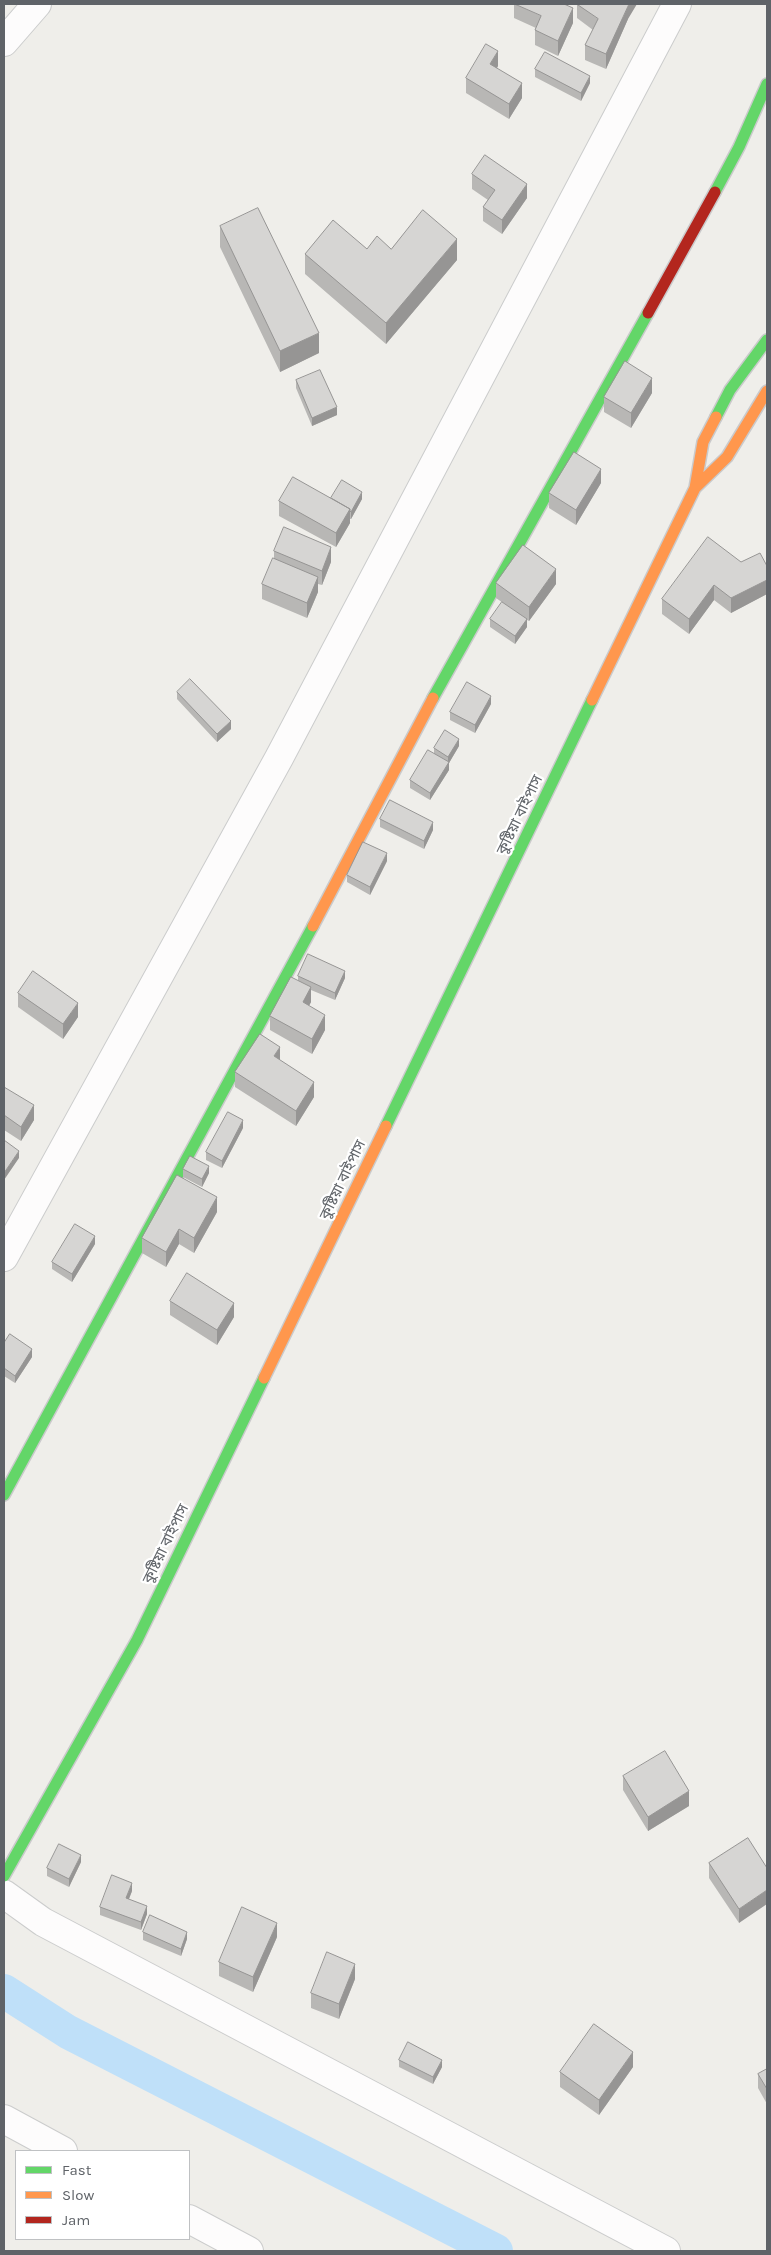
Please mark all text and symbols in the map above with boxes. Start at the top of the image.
street label: কুষ্টিয়া বাইপাস [493,772,547,858]
street label: কুষ্টিয়া বাইপাস [316,1137,370,1223]
street label: কুষ্টিয়া বাইপাস [139,1501,193,1587]
legend [15,2150,190,2240]
text: Fast [62,2161,91,2179]
text: Slow [62,2186,94,2204]
text: Jam [62,2211,90,2229]

